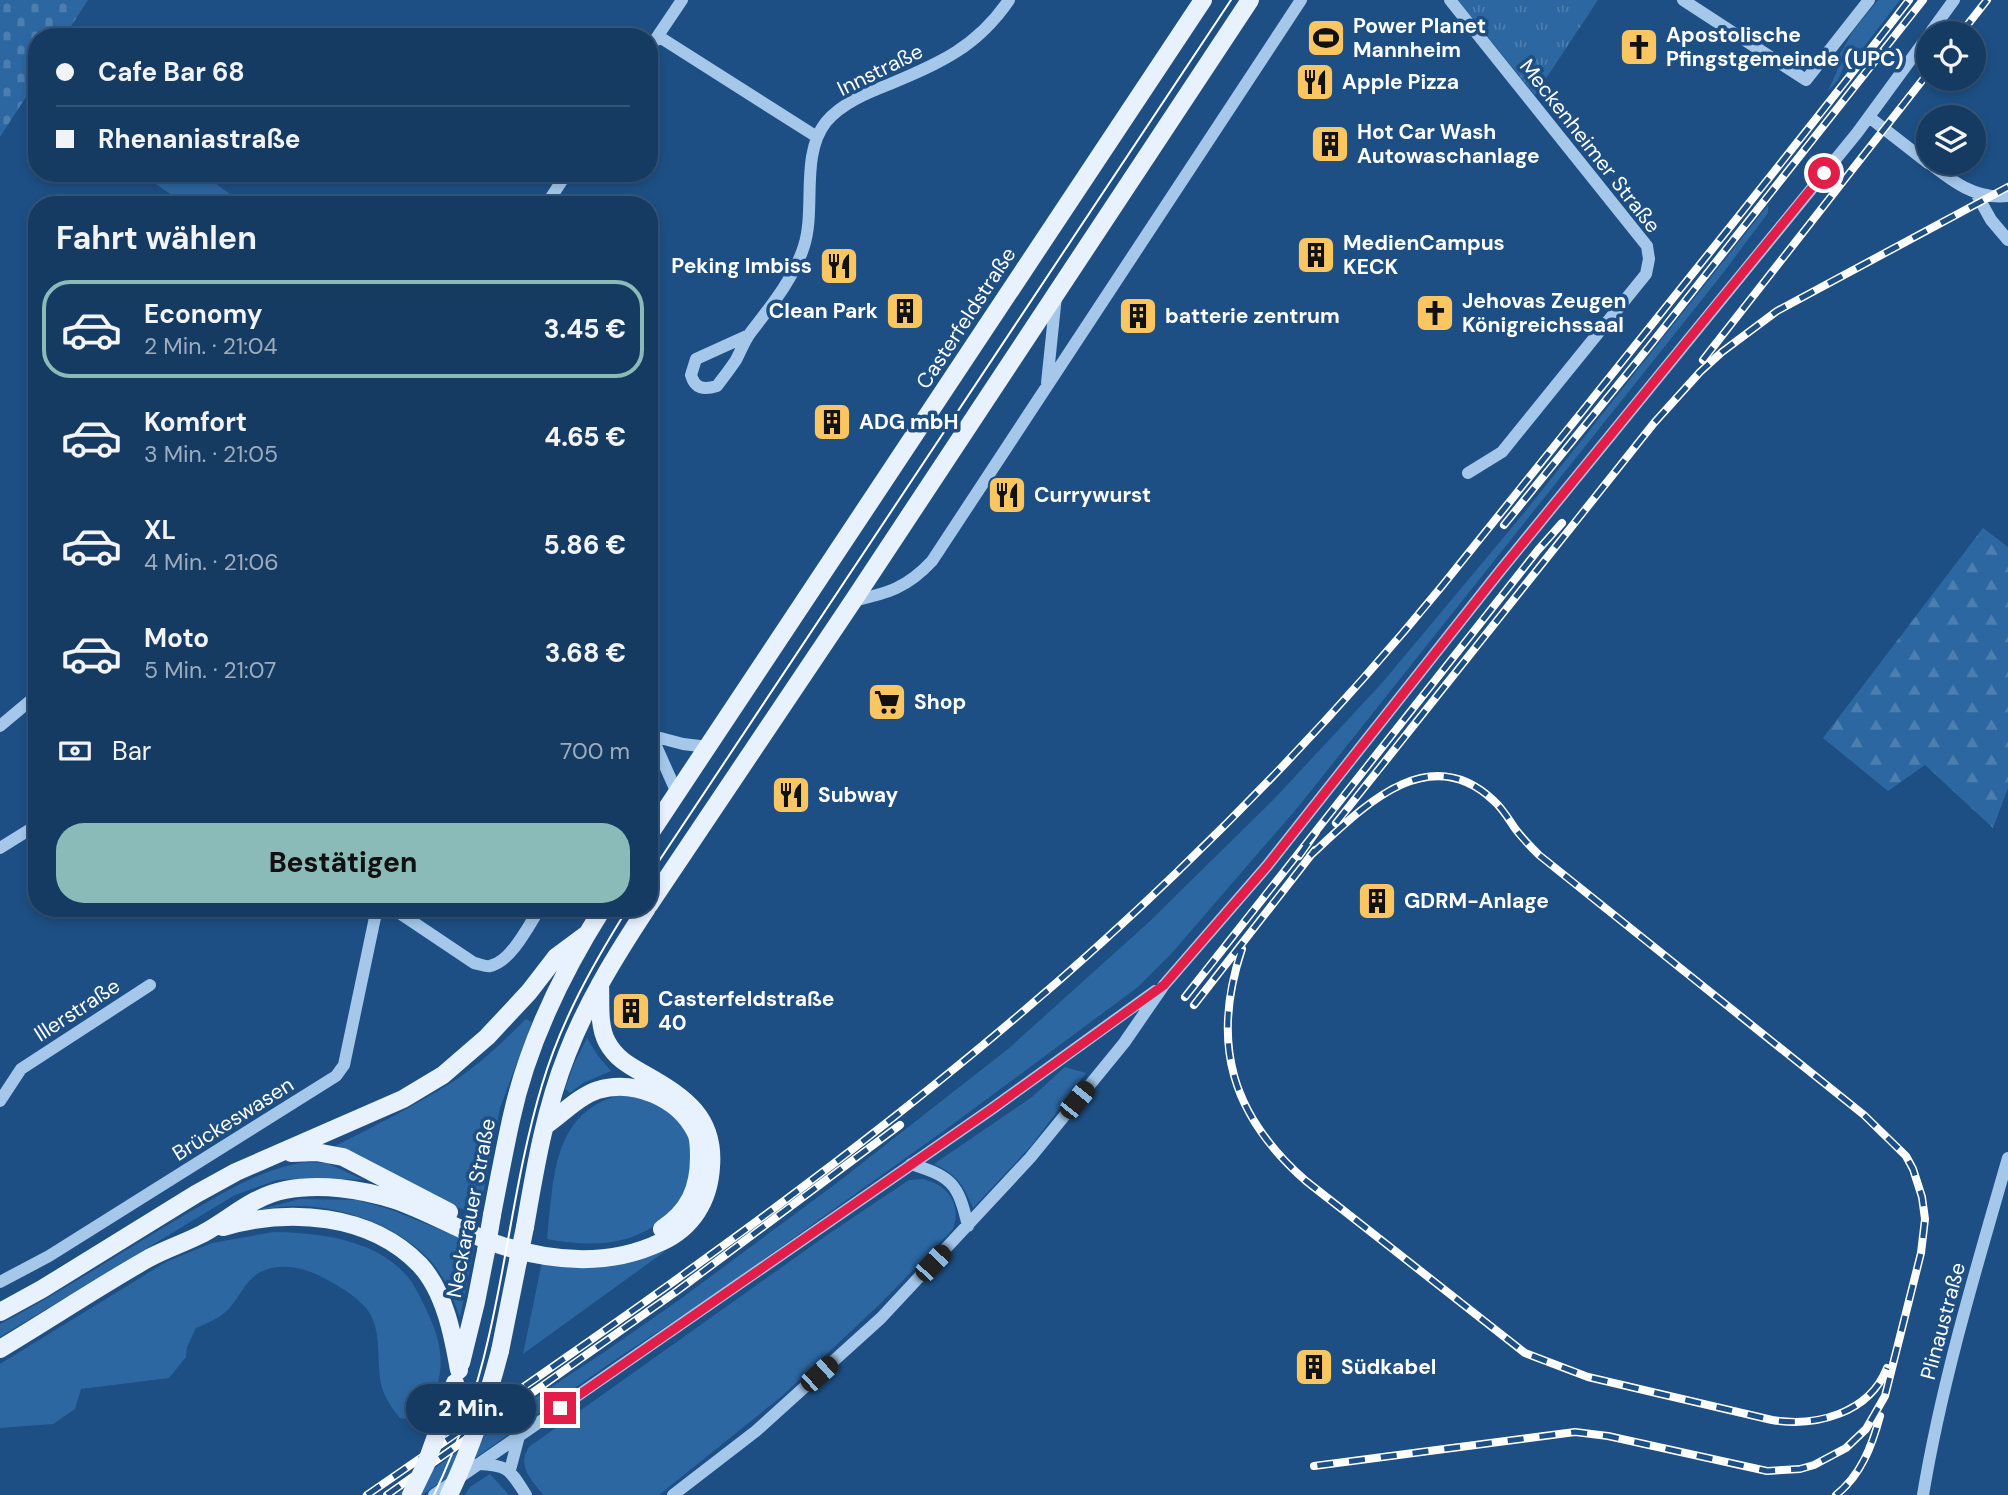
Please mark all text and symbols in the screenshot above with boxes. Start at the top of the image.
place label: Power Planet Mannheim [1353,12,1486,64]
sports icon: Power Planet Mannheim [1305,17,1347,59]
place label: Apostolische Pfingstgemeinde (UPC) [1666,21,1903,73]
map controls [1916,21,1986,175]
button: locate [1916,21,1986,91]
church icon: Apostolische Pfingstgemeinde (UPC) [1618,26,1660,68]
street label: Innstraße [832,37,928,103]
street label: Meckenheimer Straße [1513,53,1667,239]
text: Cafe Bar 68 [98,55,245,89]
restaurant icon: Apple Pizza [1294,61,1336,103]
place label: Apple Pizza [1342,68,1459,96]
button: layers [1916,105,1986,175]
place label: Hot Car Wash Autowaschanlage [1357,118,1540,170]
text: Rhenaniastraße [98,122,300,156]
building icon: Hot Car Wash Autowaschanlage [1309,123,1351,165]
route start [1808,157,1840,189]
text: Fahrt wählen [56,217,257,259]
place label: MedienCampus KECK [1343,229,1505,281]
building icon: MedienCampus KECK [1295,234,1337,276]
street label: Casterfeldstraße [910,242,1022,394]
restaurant icon: Peking Imbiss [818,245,860,287]
place label: Peking Imbiss [671,252,812,280]
place label: Jehovas Zeugen Königreichssaal [1462,287,1626,339]
building icon: Clean Park [884,290,926,332]
church icon: Jehovas Zeugen Königreichssaal [1414,292,1456,334]
building icon: batterie zentrum [1117,295,1159,337]
text: Economy [144,297,262,331]
place label: Clean Park [769,297,878,325]
icon: car [60,298,123,361]
place label: batterie zentrum [1165,302,1340,330]
text: 3.45 € [544,312,626,346]
text: 2 Min. · 21:04 [144,331,278,361]
building icon: ADG mbH [811,401,853,443]
text: Komfort [144,405,247,439]
icon: car [60,406,123,469]
place label: ADG mbH [859,408,959,436]
text: 4.65 € [544,420,626,454]
text: 3 Min. · 21:05 [144,439,278,469]
restaurant icon: Currywurst [986,474,1028,516]
place label: Currywurst [1034,481,1151,509]
text: XL [144,513,176,547]
icon: car [60,514,123,577]
text: 5.86 € [543,528,626,562]
text: 4 Min. · 21:06 [144,547,279,577]
text: Moto [144,621,209,655]
icon: car [60,622,123,685]
text: 3.68 € [545,636,626,670]
text: 5 Min. · 21:07 [144,655,276,685]
supermarket icon: Shop [866,681,908,723]
place label: Shop [914,688,966,716]
icon: cash [56,732,94,770]
text: Bar [112,734,151,768]
text: 700 m [560,736,630,766]
restaurant icon: Subway [770,774,812,816]
place label: Subway [818,781,899,809]
button: Bestätigen [56,823,630,903]
building icon: GDRM-Anlage [1356,880,1398,922]
place label: GDRM-Anlage [1404,887,1549,915]
street label: Illerstraße [29,972,125,1048]
place label: Casterfeldstraße 40 [658,985,834,1037]
building icon: Casterfeldstraße 40 [610,990,652,1032]
street label: Brückeswasen [167,1071,299,1167]
car [1056,1077,1099,1123]
street label: Neckarauer Straße [440,1116,502,1300]
car [911,1240,956,1286]
street label: Plinaustraße [1914,1259,1972,1383]
building icon: Südkabel [1293,1346,1335,1388]
car [797,1352,842,1396]
place label: Südkabel [1341,1353,1436,1381]
callout: 2 Min. [406,1384,536,1432]
route end [544,1392,576,1424]
text: 2 Min. [438,1393,504,1423]

